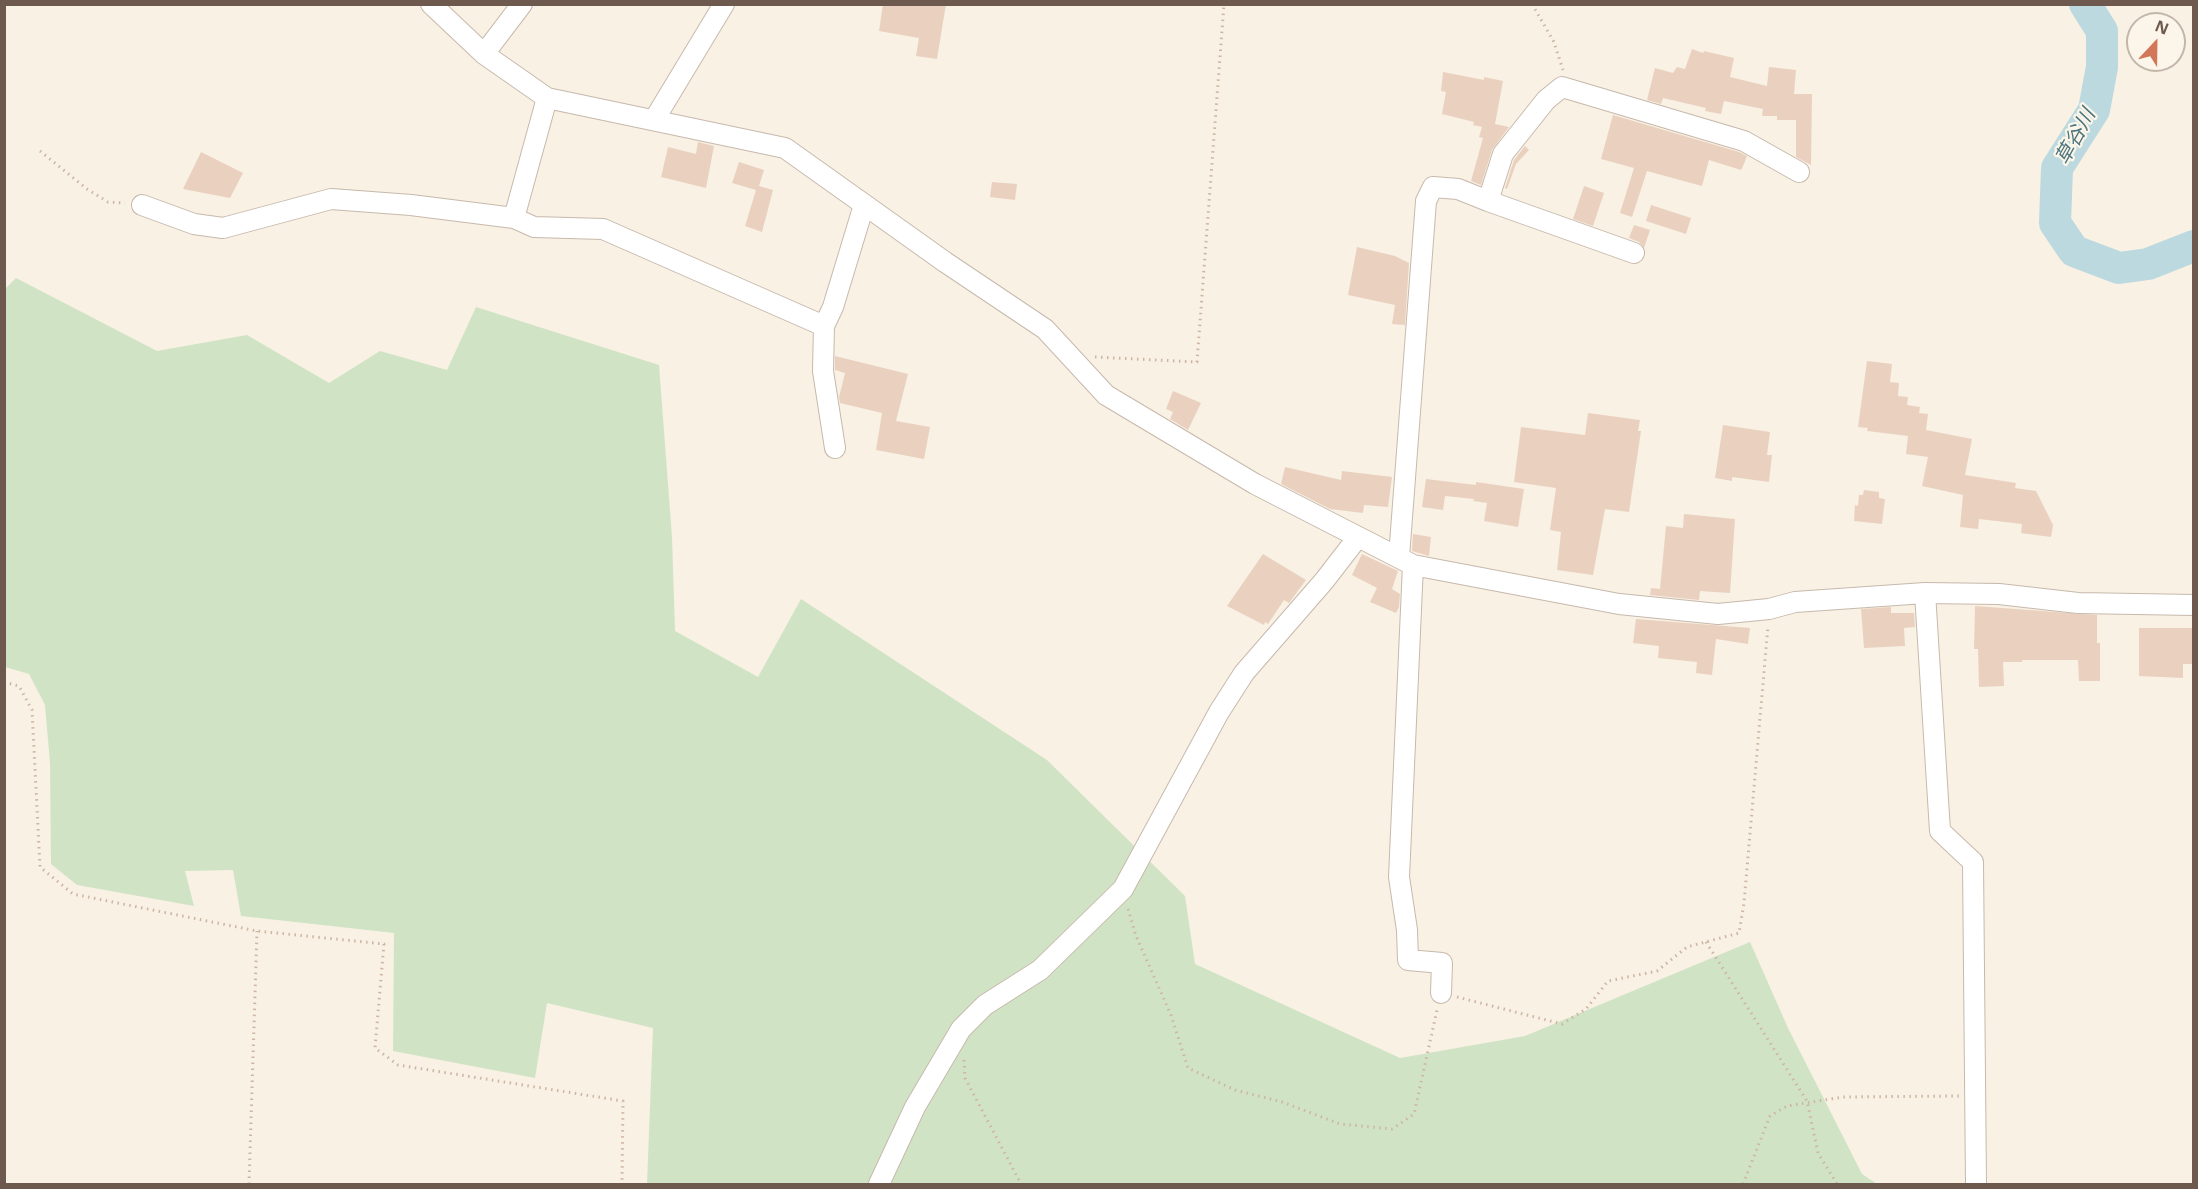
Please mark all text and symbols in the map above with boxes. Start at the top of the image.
north arrow [2126,12,2186,72]
text: N [2152,15,2172,40]
water label: 草谷川 [2051,105,2101,169]

